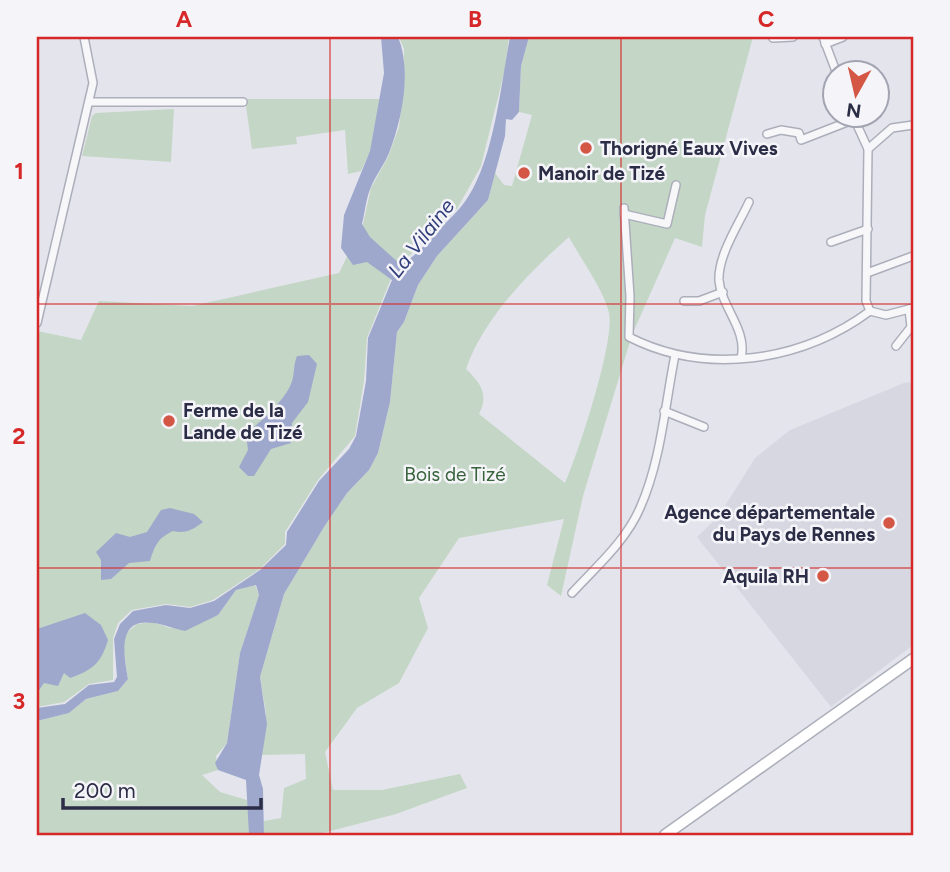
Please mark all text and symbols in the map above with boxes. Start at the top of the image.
text: A [176,5,193,33]
text: B [468,5,482,33]
text: C [758,5,775,33]
north arrow [820,60,890,130]
text: N [845,98,863,123]
place label: Thorigné Eaux Vives [600,137,778,160]
marker: Thorigné Eaux Vives [578,140,594,156]
text: 1 [14,157,24,185]
place label: Manoir de Tizé [538,162,665,185]
marker: Manoir de Tizé [516,165,532,181]
water label: La Vilaine [383,193,460,282]
place label: Ferme de la Lande de Tizé [183,399,303,444]
marker: Ferme de la Lande de Tizé [161,413,177,429]
text: 2 [12,422,26,450]
park label: Bois de Tizé [404,463,506,486]
place label: Agence départementale du Pays de Rennes [664,501,875,546]
marker: Agence départementale du Pays de Rennes [881,515,897,531]
place label: Aquila RH [723,565,809,588]
marker: Aquila RH [815,568,831,584]
text: 3 [13,687,25,715]
scale bar [63,767,261,811]
text: 200 m [74,778,136,803]

